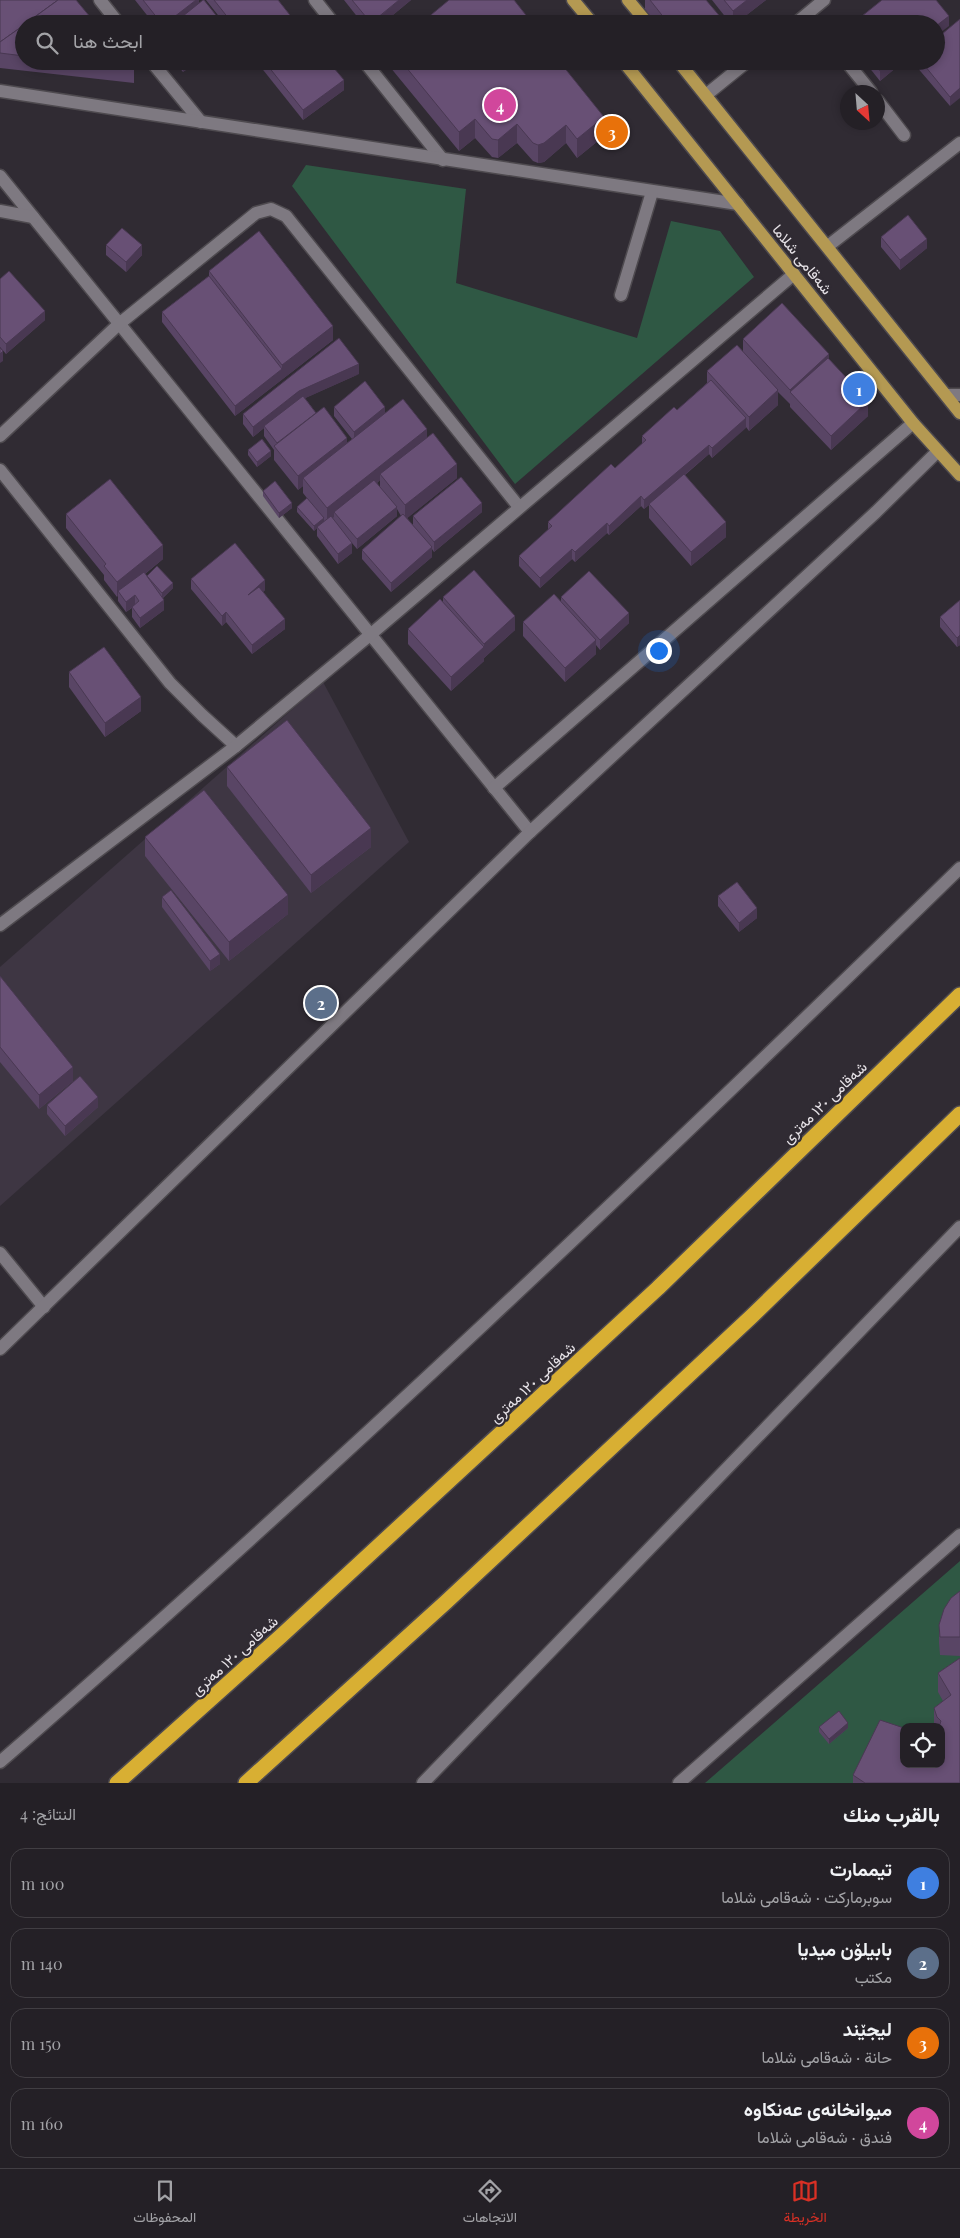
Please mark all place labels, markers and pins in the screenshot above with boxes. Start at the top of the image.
pin: 4 [484,86,516,124]
pin: 3 [596,113,628,151]
pin: 1 [843,370,875,408]
pin: 2 [305,984,337,1022]

